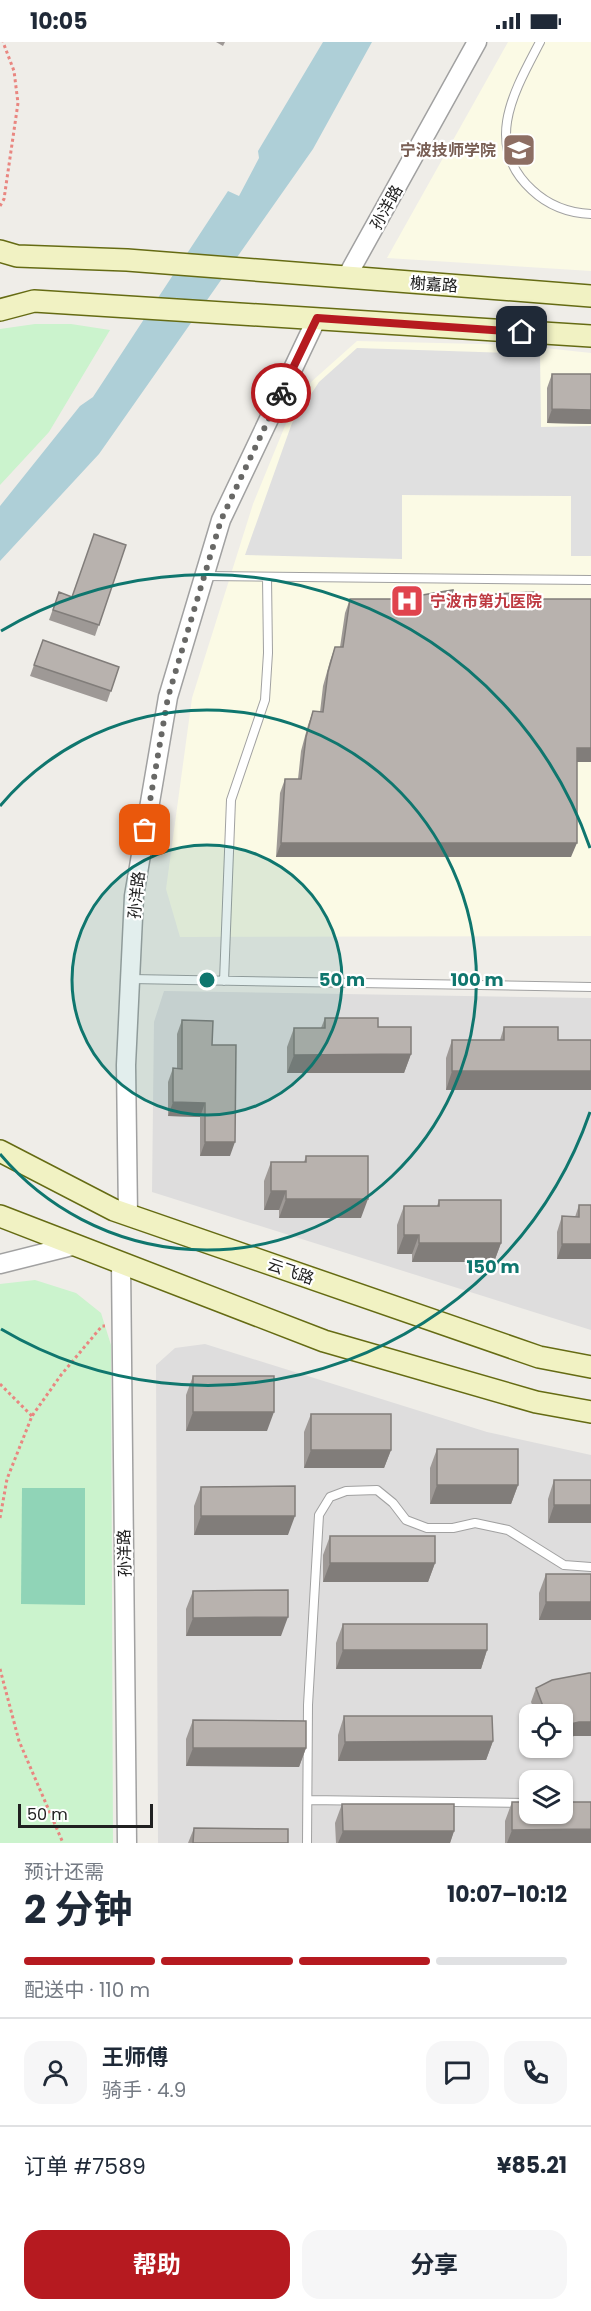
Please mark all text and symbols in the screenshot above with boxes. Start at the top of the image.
text: 10:05 [30,6,88,37]
school or university icon: 宁波技师学院 [501,132,537,168]
place label: 宁波技师学院 [400,139,496,162]
street label: 孙洋路 [365,181,408,234]
street label: 榭嘉路 [409,271,459,298]
pin [496,306,547,357]
icon: home [505,315,538,348]
courier [251,363,311,423]
icon: bike [265,377,298,410]
hospital icon: 宁波市第九医院 [389,583,425,619]
place label: 宁波市第九医院 [430,590,542,613]
pin [119,804,170,855]
icon: bag [128,813,161,846]
street label: 孙洋路 [123,870,150,920]
text: 50 m [319,967,365,992]
text: 100 m [450,967,504,992]
centre of rings [197,970,217,990]
street label: 云飞路 [264,1253,317,1290]
text: 150 m [466,1254,520,1279]
street label: 孙洋路 [113,1529,136,1577]
map controls [519,1704,573,1824]
button: locate [519,1704,573,1758]
button: layers [519,1770,573,1824]
scale bar [18,1801,153,1828]
text: 50 m [27,1803,68,1826]
text: 预计还需 [24,1858,104,1886]
text: 10:07–10:12 [447,1879,567,1910]
text: 2 分钟 [24,1882,133,1937]
text: 配送中 · 110 m [24,1976,150,2004]
button: person [24,2041,87,2104]
button: chat [426,2041,489,2104]
button: phone [504,2041,567,2104]
text: 王师傅 [102,2042,168,2073]
text: 骑手 · 4.9 [102,2076,186,2104]
text: ¥85.21 [497,2150,567,2181]
text: 订单 #7589 [24,2151,146,2182]
button: 帮助 [24,2230,290,2299]
button: 分享 [302,2230,567,2299]

